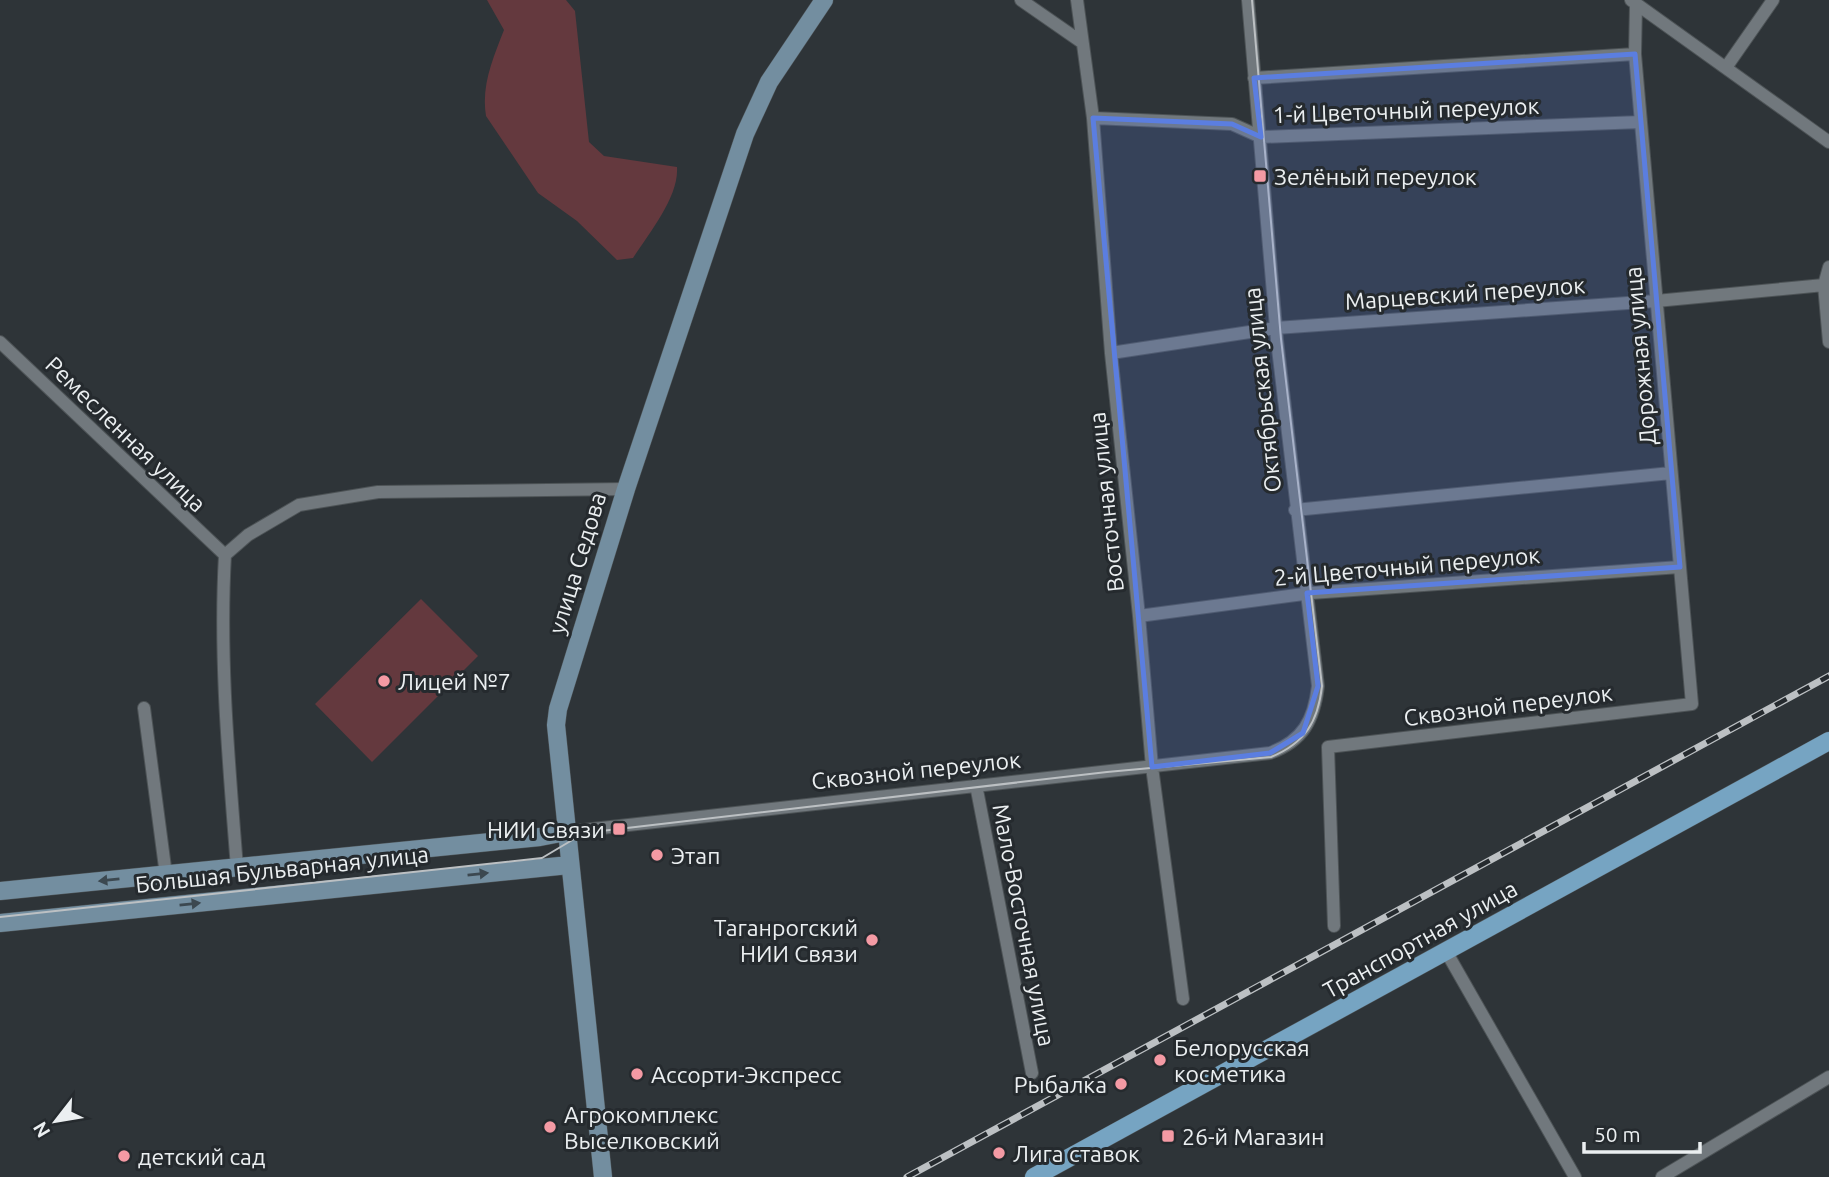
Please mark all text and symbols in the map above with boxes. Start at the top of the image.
street label: 1-й Цветочный переулок [1272,93,1540,127]
place label: Зелёный переулок [1274,164,1477,189]
marker: Зелёный переулок [1252,168,1268,184]
street label: Дорожная улица [1620,266,1660,446]
street label: Марцевский переулок [1344,272,1586,314]
street label: Октябрьская улица [1239,286,1285,494]
street label: Ремесленная улица [41,351,211,517]
street label: Восточная улица [1084,411,1128,593]
street label: улица Седова [544,489,610,637]
street label: 2-й Цветочный переулок [1273,542,1541,590]
place label: Лицей №7 [398,669,511,694]
marker: Лицей №7 [376,673,392,689]
street label: Сквозной переулок [1402,680,1614,730]
street label: Сквозной переулок [810,747,1022,793]
street label: Мало-Восточная улица [988,802,1060,1048]
place label: НИИ Связи [487,817,605,842]
marker: НИИ Связи [611,821,627,837]
street label: Большая Бульварная улица [134,841,430,897]
place label: Этап [671,843,720,868]
marker: Этап [649,847,665,863]
one-way arrow [468,868,490,879]
one-way arrow [97,875,119,886]
street label: Транспортная улица [1319,875,1521,1003]
one-way arrow [179,898,201,909]
place label: Таганрогский НИИ Связи [714,915,858,966]
marker: Таганрогский НИИ Связи [864,932,880,948]
place label: Белорусская косметика [1174,1035,1310,1086]
marker: Белорусская косметика [1152,1052,1168,1068]
place label: Ассорти-Экспресс [651,1062,842,1087]
marker: Ассорти-Экспресс [629,1066,645,1082]
place label: Рыбалка [1014,1072,1107,1097]
marker: Рыбалка [1113,1076,1129,1092]
north arrow [21,1086,91,1156]
place label: Агрокомплекс Выселковский [564,1102,720,1153]
scale bar [1584,1110,1700,1154]
text: N [28,1118,55,1142]
marker: Агрокомплекс Выселковский [542,1119,558,1135]
text: 50 m [1594,1122,1641,1146]
place label: 26-й Магазин [1182,1124,1324,1149]
marker: 26-й Магазин [1160,1128,1176,1144]
place label: Лига ставок [1013,1141,1140,1166]
place label: детский сад [138,1144,265,1169]
marker: Лига ставок [991,1145,1007,1161]
marker: детский сад [116,1148,132,1164]

